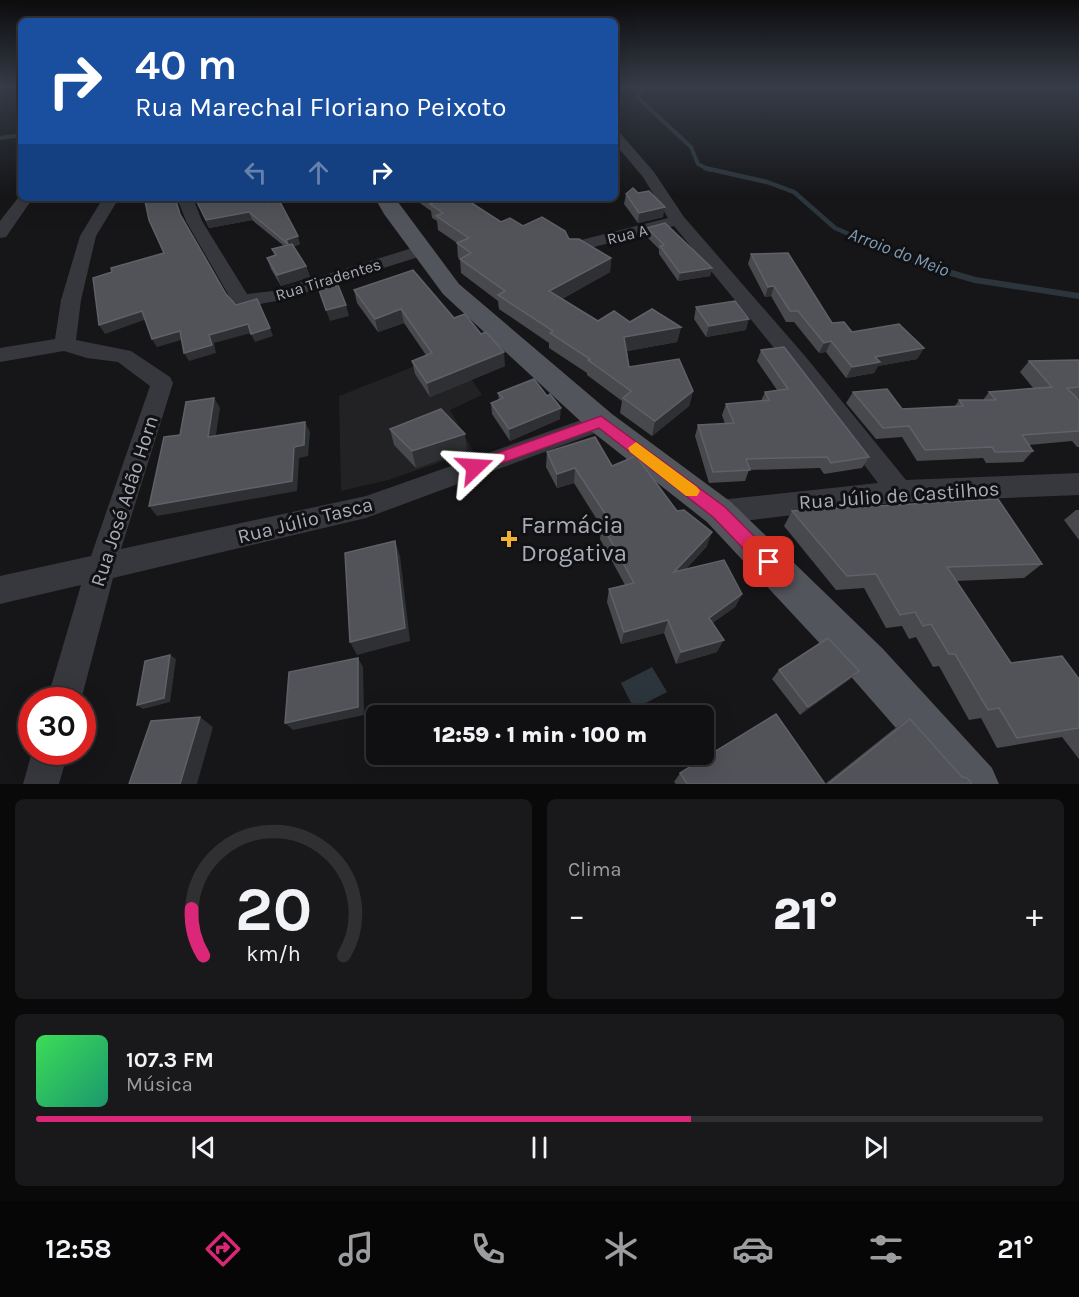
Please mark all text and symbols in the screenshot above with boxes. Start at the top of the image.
text: 40 m [135,40,237,90]
icon: right [36,42,114,120]
text: Rua Marechal Floriano Peixoto [135,91,507,123]
icon: left [239,156,272,189]
icon: ahead [302,156,335,189]
icon: right [365,156,398,189]
street label: Rua A [605,220,649,249]
water label: Arroio do Meio [846,223,953,281]
street label: Rua Tiradentes [273,254,383,305]
street label: Rua José Adão Horn [86,413,163,589]
position arrow [443,435,507,499]
street label: Rua Júlio de Castilhos [798,477,1000,514]
street label: Rua Júlio Tasca [235,493,375,548]
place label: Farmácia Drogativa [521,511,627,567]
marker: Farmácia Drogativa [502,532,516,546]
pin [743,536,794,587]
icon: arrive [752,545,785,578]
speed limit sign: 30 [18,687,96,765]
text: 12:59 · 1 min · 100 m [433,722,647,748]
text: Clima [568,858,622,881]
text: 20 [235,873,312,946]
text: 21° [773,888,838,940]
text: − [568,896,585,934]
text: + [1026,896,1043,934]
text: km/h [246,941,301,966]
text: 107.3 FM [126,1047,214,1073]
text: Música [126,1073,193,1096]
icon: previous [187,1131,220,1164]
icon: pause [523,1131,556,1164]
icon: next [859,1131,892,1164]
icon: directions [202,1228,244,1270]
icon: music [335,1228,377,1270]
icon: phone [467,1228,509,1270]
icon: climate [600,1228,642,1270]
icon: car [732,1228,774,1270]
icon: filters [865,1228,907,1270]
text: 12:58 [45,1233,112,1265]
text: 21° [997,1233,1034,1265]

